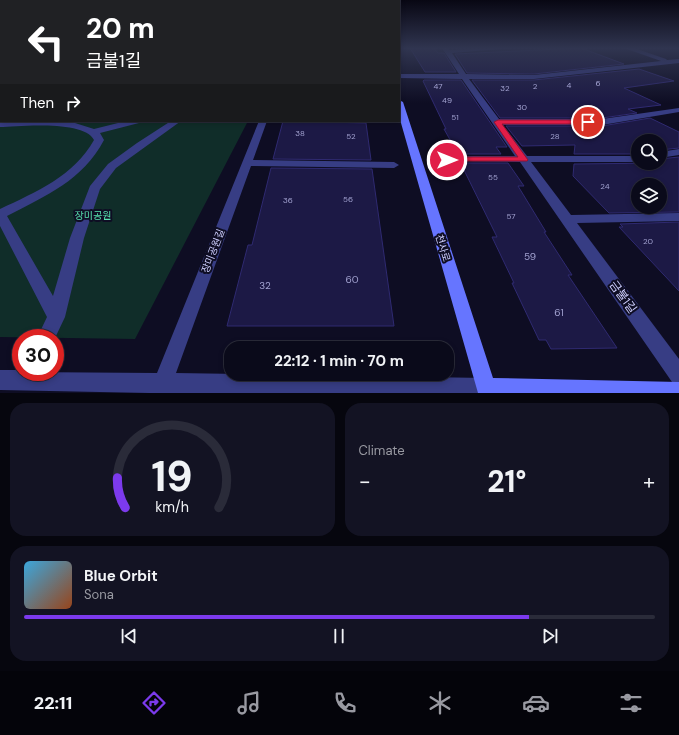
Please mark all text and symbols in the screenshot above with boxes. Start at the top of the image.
text: 20 m [86,10,155,47]
icon: left [20,16,72,68]
text: 금불1길 [86,49,141,73]
house number: 6 [595,78,601,88]
house number: 4 [567,80,572,90]
house number: 47 [433,81,443,91]
house number: 2 [533,81,538,91]
house number: 32 [500,83,510,93]
icon: right [62,92,84,114]
text: Then [20,93,54,113]
house number: 49 [442,95,452,105]
house number: 30 [517,102,528,112]
pin [571,105,605,139]
icon: arrive [577,111,599,133]
house number: 51 [451,112,459,122]
house number: 38 [295,128,305,138]
house number: 52 [346,131,356,141]
house number: 28 [550,131,560,141]
map controls [631,134,667,214]
button: search [631,134,667,170]
position arrow [426,139,468,181]
house number: 55 [488,172,498,182]
button: layers [631,178,667,214]
house number: 24 [600,181,610,191]
house number: 56 [343,194,353,204]
house number: 36 [283,195,293,205]
park label: 장미공원 [75,209,111,222]
house number: 57 [506,211,516,221]
street label: 장미공원길 [199,227,227,275]
street label: 천사로 [433,233,453,263]
house number: 20 [643,236,654,246]
house number: 59 [524,250,536,263]
house number: 60 [345,273,359,286]
street label: 금불1길 [606,277,640,317]
house number: 32 [259,279,271,292]
house number: 61 [554,306,564,319]
speed limit sign: 30 [12,329,64,381]
text: 22:12 · 1 min · 70 m [274,351,404,371]
text: Climate [359,442,405,459]
text: 19 [151,449,193,503]
text: 21° [487,462,526,501]
text: − [359,467,371,496]
text: + [643,467,655,496]
text: km/h [155,497,189,515]
text: Blue Orbit [84,566,158,586]
text: Sona [84,586,114,603]
icon: previous [118,625,140,647]
icon: pause [328,625,350,647]
icon: next [539,625,561,647]
icon: directions [140,689,168,717]
icon: music [235,689,263,717]
icon: phone [331,689,359,717]
icon: climate [426,689,454,717]
icon: car [522,689,550,717]
icon: filters [617,689,645,717]
text: 22:11 [34,691,72,715]

